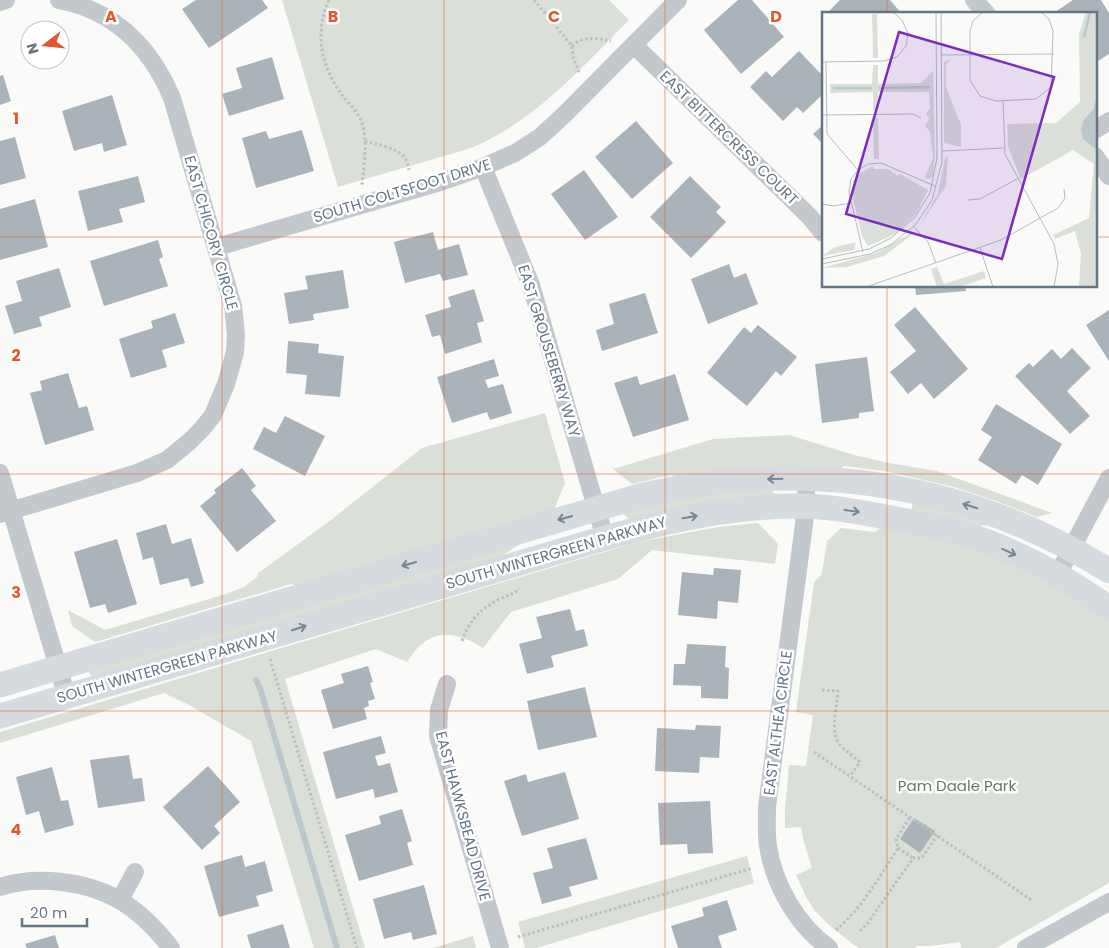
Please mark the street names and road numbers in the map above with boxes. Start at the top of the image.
street label: EAST BITTERCRESS COURT [655,66,803,210]
street label: EAST CHICORY CIRCLE [179,153,244,313]
street label: SOUTH COLTSFOOT DRIVE [311,154,493,228]
street label: EAST GROUSEBERRY WAY [513,262,586,440]
street label: SOUTH WINTERGREEN PARKWAY [443,511,669,594]
street label: SOUTH WINTERGREEN PARKWAY [54,625,280,708]
street label: EAST ALTHEA CIRCLE [758,649,797,797]
street label: EAST HAWKSBEAD DRIVE [431,729,496,903]

